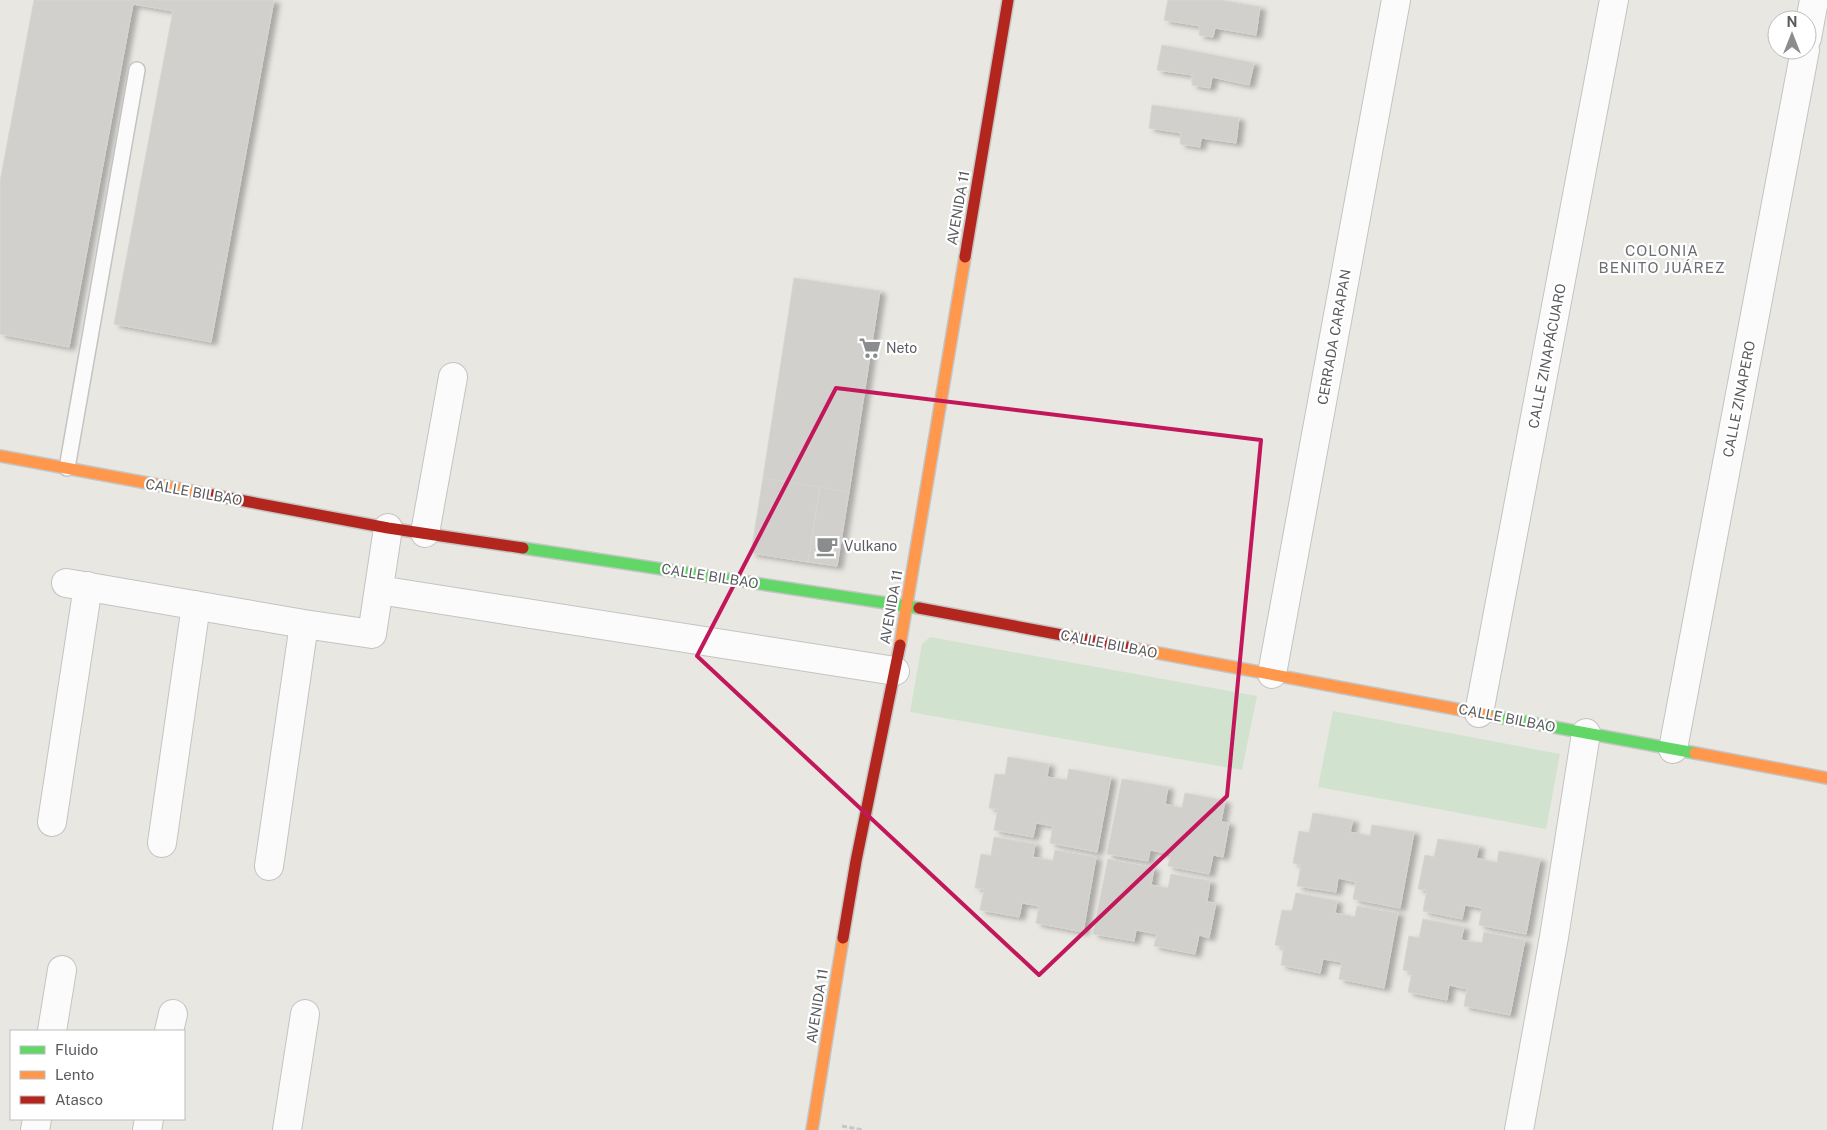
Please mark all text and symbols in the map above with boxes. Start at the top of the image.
north arrow [1767,10,1817,60]
text: N [1787,14,1797,30]
street label: AVENIDA 11 [944,170,972,246]
district label: COLONIA BENITO JUÁREZ [1598,242,1726,276]
street label: CERRADA CARAPAN [1314,268,1354,406]
street label: CALLE ZINAPÁCUARO [1524,282,1569,430]
supermarket icon: Neto [857,335,883,361]
street label: CALLE ZINAPERO [1720,339,1758,459]
place label: Neto [886,340,917,356]
street label: CALLE BILBAO [144,476,244,508]
cafe icon: Vulkano [814,533,840,559]
place label: Vulkano [844,538,897,554]
street label: CALLE BILBAO [660,560,760,592]
street label: AVENIDA 11 [877,569,905,645]
street label: CALLE BILBAO [1059,627,1159,661]
street label: CALLE BILBAO [1457,701,1557,735]
street label: AVENIDA 11 [803,968,831,1044]
legend [10,1030,185,1120]
text: Fluido [55,1041,98,1058]
text: Lento [55,1066,94,1083]
text: Atasco [55,1091,103,1108]

